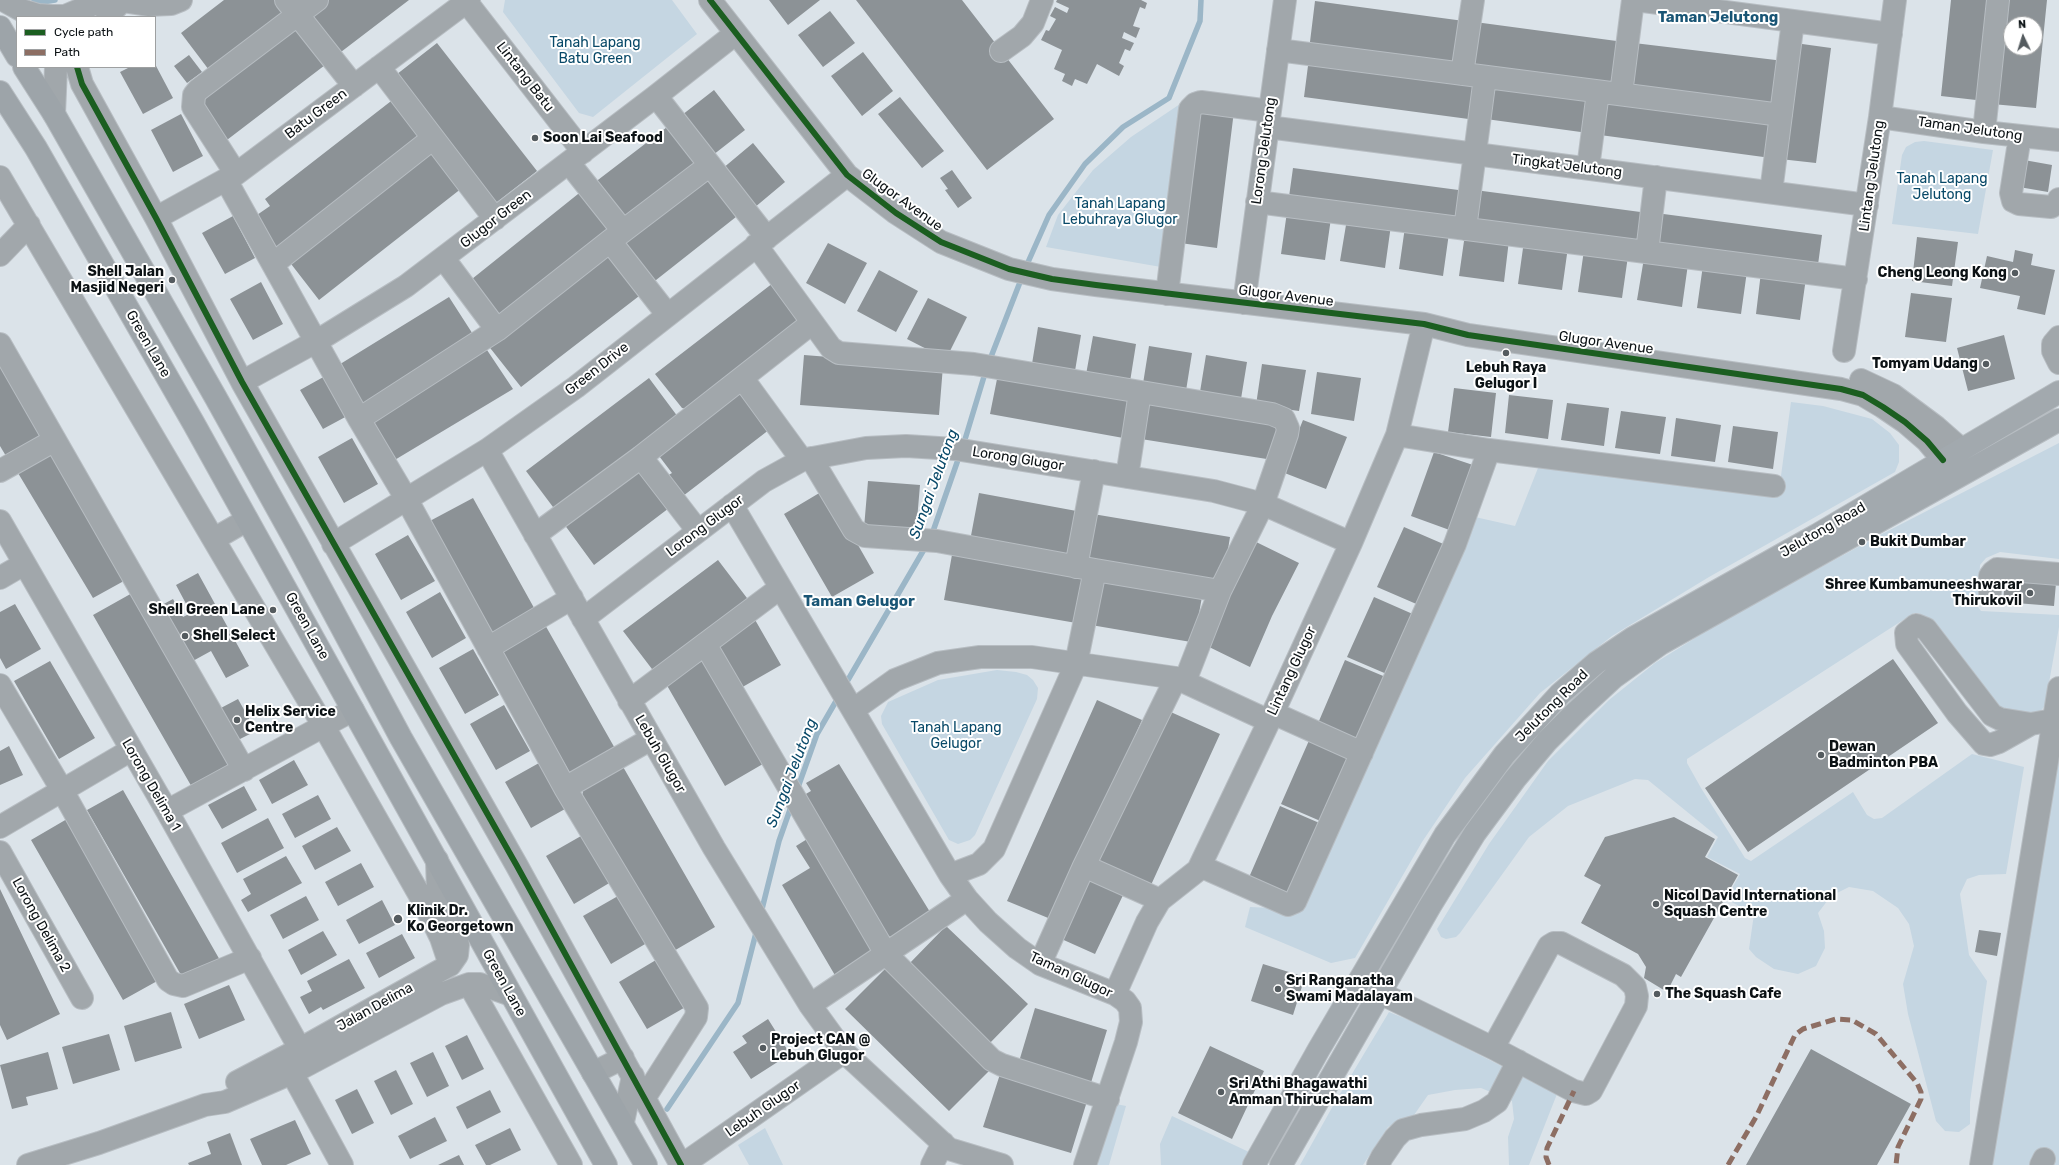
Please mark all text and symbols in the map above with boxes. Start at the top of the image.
district label: Taman Jelutong [1658,9,1778,27]
legend [16,16,156,68]
north arrow [2003,16,2043,56]
text: N [2018,18,2027,31]
text: Cycle path [54,25,113,39]
park label: Tanah Lapang Batu Green [549,35,641,68]
street label: Lintang Batu [493,39,557,115]
text: Path [54,45,80,59]
street label: Batu Green [282,85,350,143]
street label: Lorong Jelutong [1248,96,1280,206]
street label: Taman Jelutong [1917,113,2023,145]
street label: Lintang Jelutong [1856,119,1888,233]
place label: Soon Lai Seafood [543,130,663,146]
marker: Soon Lai Seafood [530,133,540,143]
street label: Tingkat Jelutong [1511,151,1623,181]
street label: Glugor Avenue [858,165,946,235]
park label: Tanah Lapang Jelutong [1896,171,1988,204]
street label: Glugor Green [457,186,535,252]
park label: Tanah Lapang Lebuhraya Glugor [1062,196,1178,228]
place label: Shell Jalan Masjid Negeri [70,264,164,296]
place label: Cheng Leong Kong [1878,265,2007,281]
marker: Cheng Leong Kong [2010,268,2020,278]
marker: Shell Jalan Masjid Negeri [167,275,177,285]
street label: Glugor Avenue [1238,282,1334,310]
street label: Green Lane [122,308,174,380]
street label: Glugor Avenue [1558,328,1654,358]
street label: Green Drive [562,339,632,399]
marker: Lebuh Raya Gelugor I [1501,348,1511,358]
place label: Tomyam Udang [1872,356,1978,372]
marker: Tomyam Udang [1981,359,1991,369]
place label: Lebuh Raya Gelugor I [1466,360,1546,392]
water label: Sungai Jelutong [906,427,962,541]
street label: Lorong Glugor [971,443,1065,475]
street label: Lorong Glugor [663,492,747,560]
street label: Jelutong Road [1777,499,1869,561]
place label: Bukit Dumbar [1870,534,1966,550]
marker: Bukit Dumbar [1857,537,1867,547]
place label: Shree Kumbamuneeshwarar Thirukovil [1825,577,2022,610]
marker: Shree Kumbamuneeshwarar Thirukovil [2025,588,2035,598]
street label: Green Lane [282,589,332,663]
district label: Taman Gelugor [803,593,915,611]
place label: Shell Green Lane [148,602,265,618]
marker: Shell Green Lane [268,605,278,615]
street label: Lintang Glugor [1264,624,1320,718]
place label: Shell Select [193,628,275,644]
marker: Shell Select [180,631,190,641]
street label: Jelutong Road [1512,666,1592,746]
place label: Helix Service Centre [245,704,336,736]
street label: Lebuh Glugor [631,712,689,796]
marker: Helix Service Centre [232,715,242,725]
water label: Sungai Jelutong [763,716,821,830]
park label: Tanah Lapang Gelugor [910,720,1002,752]
street label: Lorong Delima 1 [118,736,184,834]
place label: Dewan Badminton PBA [1829,739,1938,772]
marker: Dewan Badminton PBA [1816,750,1826,760]
street label: Lorong Delima 2 [8,875,74,975]
place label: Nicol David International Squash Centre [1664,888,1836,920]
marker: Nicol David International Squash Centre [1651,899,1661,909]
place label: Klinik Dr. Ko Georgetown [407,903,513,936]
marker: Klinik Dr. Ko Georgetown [392,913,404,925]
street label: Green Lane [479,946,529,1020]
street label: Taman Glugor [1027,948,1115,1002]
place label: Sri Ranganatha Swami Madalayam [1286,973,1413,1006]
street label: Jalan Delima [334,979,416,1035]
marker: Sri Ranganatha Swami Madalayam [1273,984,1283,994]
place label: The Squash Cafe [1665,986,1782,1002]
marker: The Squash Cafe [1652,989,1662,999]
place label: Project CAN @ Lebuh Glugor [771,1032,870,1064]
marker: Project CAN @ Lebuh Glugor [758,1043,768,1053]
place label: Sri Athi Bhagawathi Amman Thiruchalam [1229,1076,1373,1108]
street label: Lebuh Glugor [722,1077,804,1141]
marker: Sri Athi Bhagawathi Amman Thiruchalam [1216,1087,1226,1097]

